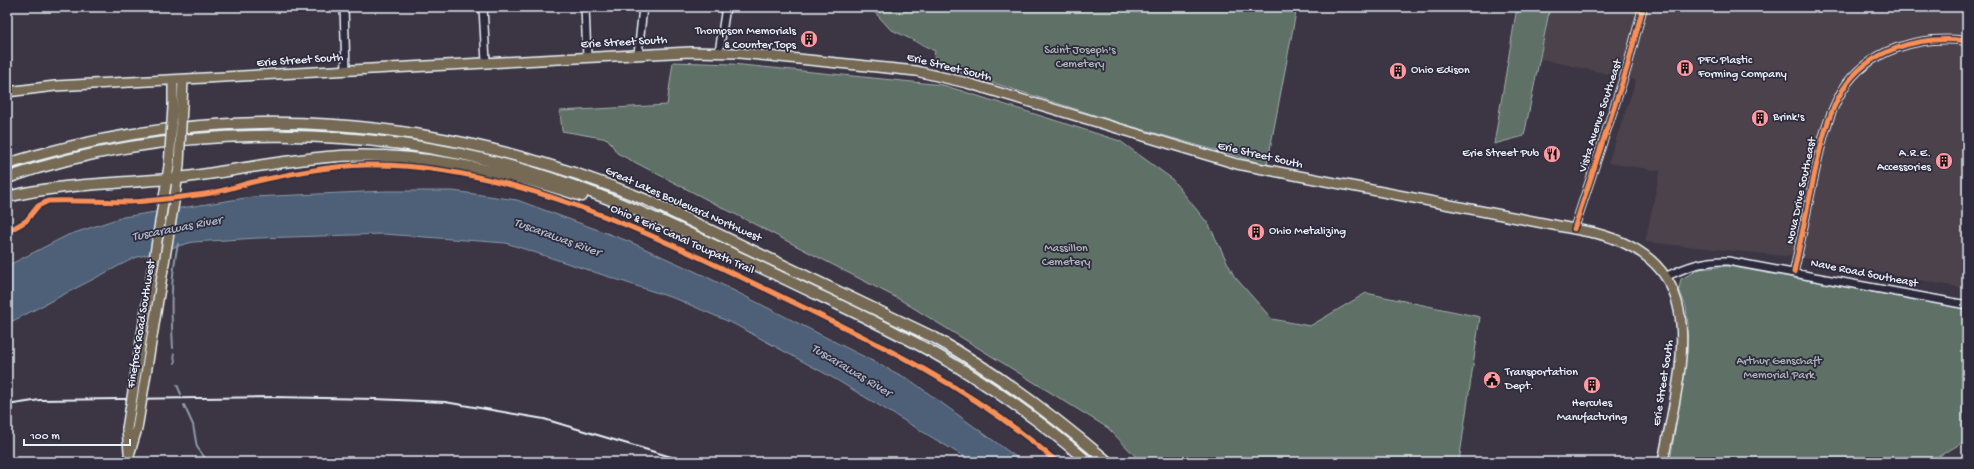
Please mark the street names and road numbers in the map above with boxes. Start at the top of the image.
street label: Erie Street South [580,34,668,52]
street label: Erie Street South [256,51,344,71]
street label: Erie Street South [905,51,993,85]
street label: Vista Avenue Southeast [1576,57,1626,175]
street label: Nova Drive Southeast [1784,135,1820,246]
street label: Erie Street South [1216,139,1304,173]
street label: Great Lakes Boulevard Northwest [603,164,764,246]
street label: Ohio & Erie Canal Towpath Trail [608,202,756,278]
street label: Nave Road Southeast [1809,257,1920,291]
street label: Finefrock Road Southwest [125,258,159,390]
street label: Erie Street South [1650,338,1678,427]

